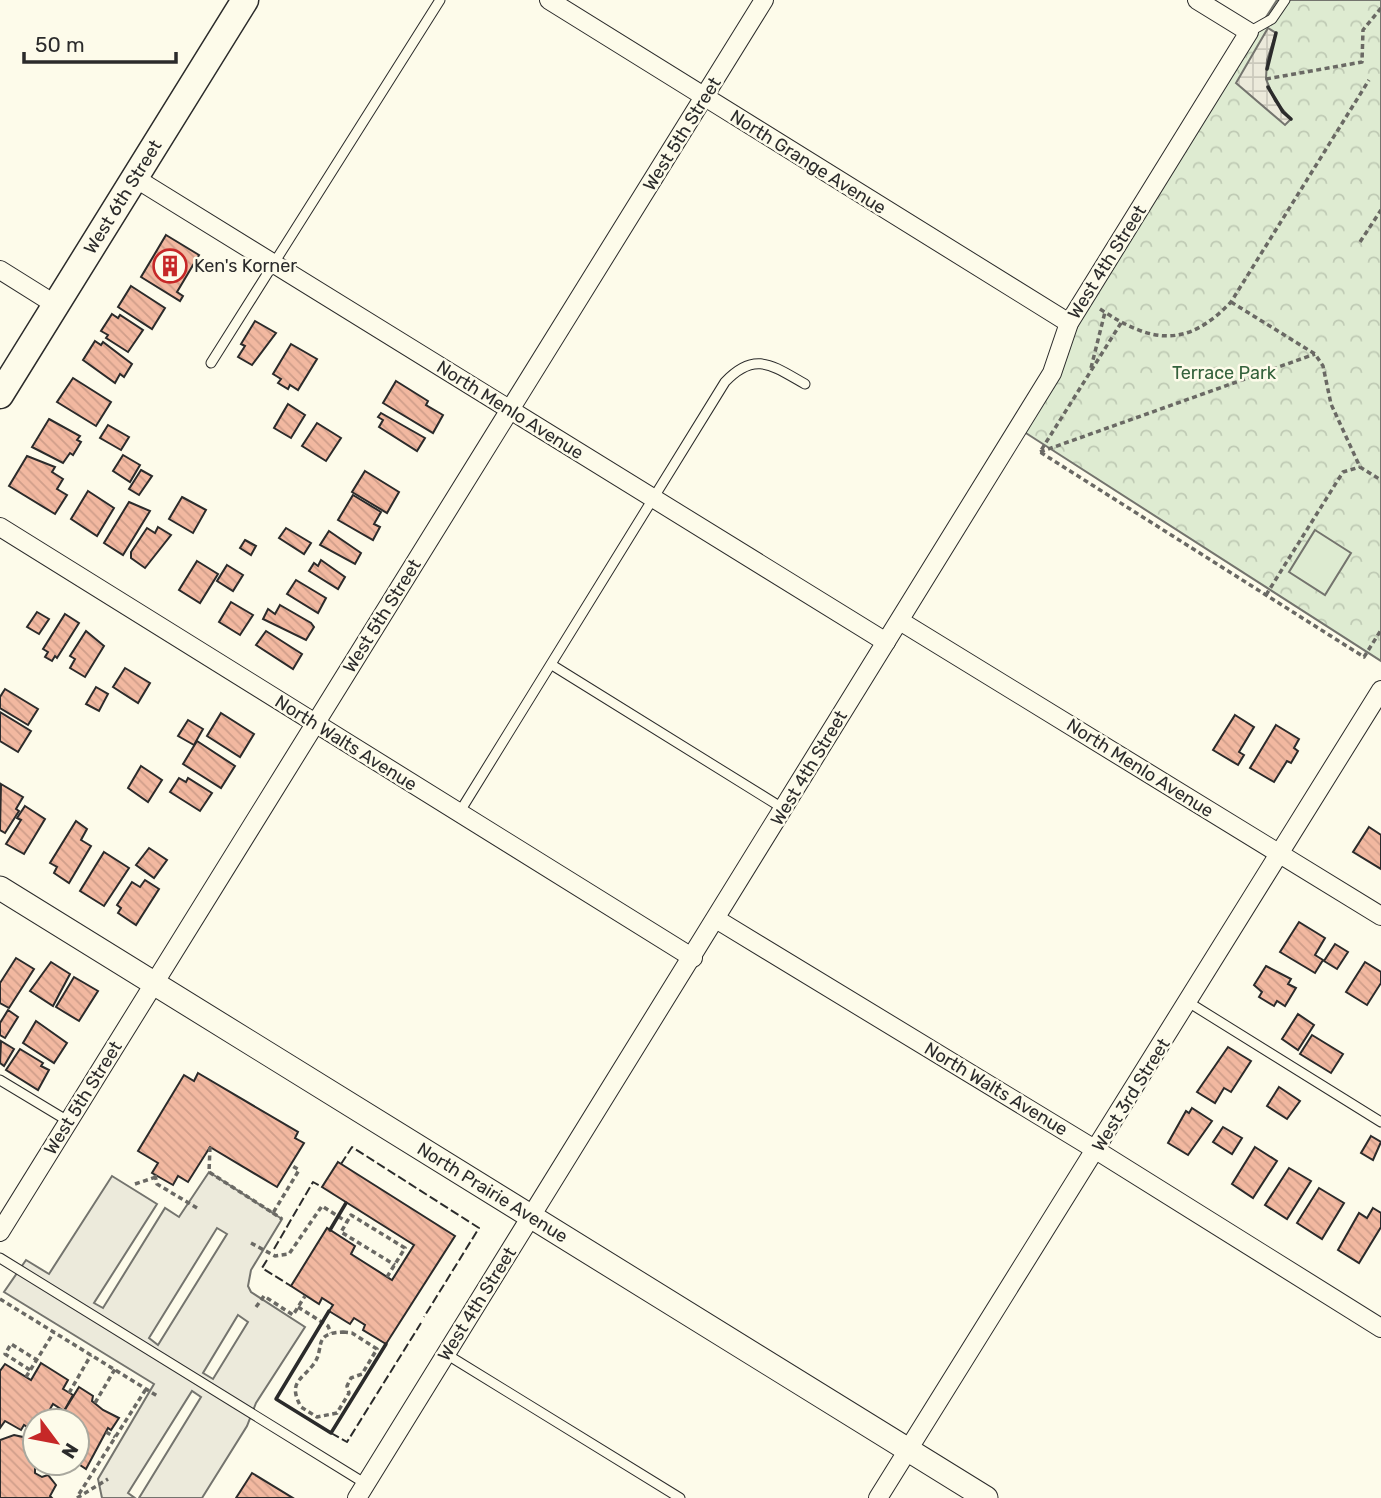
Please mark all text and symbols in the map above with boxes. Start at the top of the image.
scale bar [24,21,177,65]
text: 50 m [35,32,85,57]
street label: West 5th Street [638,73,726,195]
street label: North Grange Avenue [726,105,890,219]
street label: West 6th Street [79,136,166,258]
street label: West 4th Street [1063,201,1151,323]
building icon: Ken's Korner [151,247,189,285]
place label: Ken's Korner [194,255,297,277]
street label: North Menlo Avenue [432,356,588,464]
park label: Terrace Park [1172,362,1277,384]
street label: West 5th Street [338,555,426,677]
street label: North Walts Avenue [271,690,421,796]
street label: West 4th Street [766,706,852,830]
street label: North Menlo Avenue [1062,714,1218,822]
street label: West 3rd Street [1087,1034,1175,1156]
street label: West 5th Street [39,1037,127,1159]
street label: North Walts Avenue [920,1038,1072,1140]
street label: North Prairie Avenue [413,1138,572,1247]
street label: West 4th Street [433,1243,521,1365]
north arrow [21,1407,91,1477]
text: N [57,1439,83,1463]

